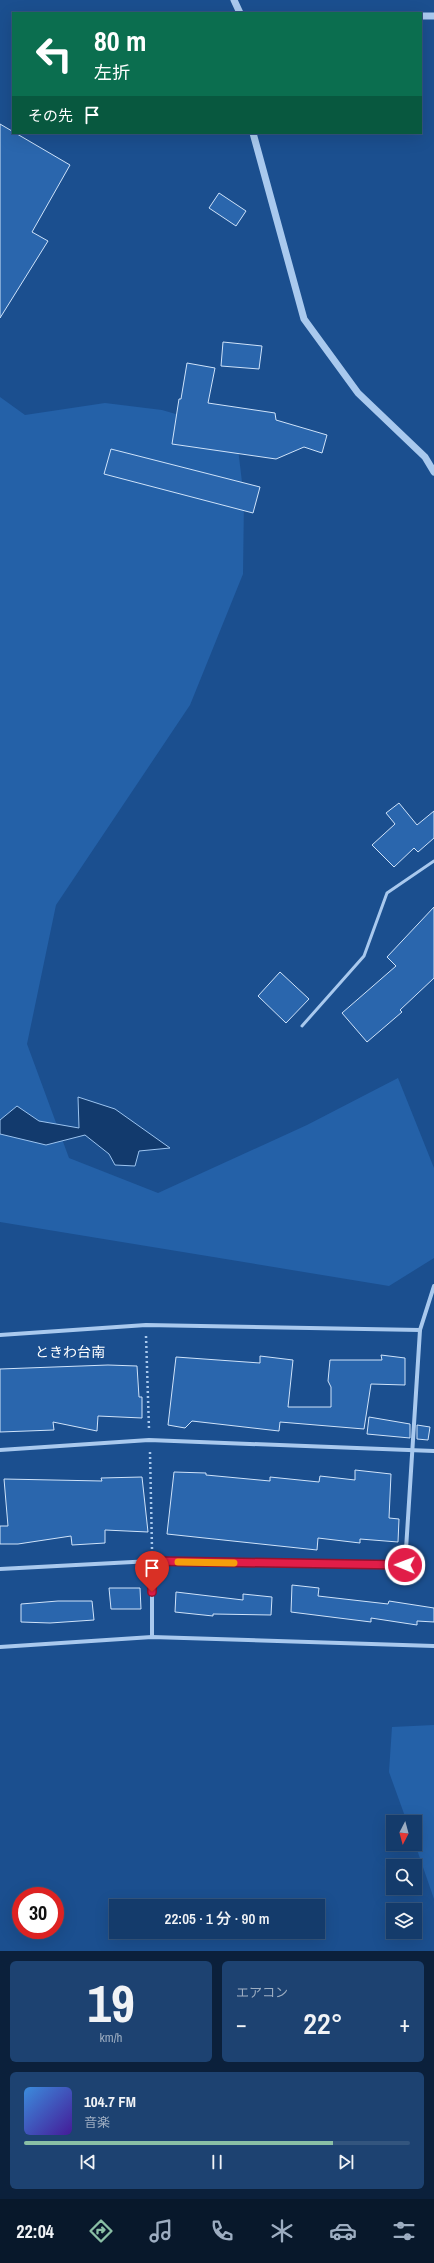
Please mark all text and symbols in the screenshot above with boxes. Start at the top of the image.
text: 80 m [94,22,146,60]
icon: left [28,28,80,80]
text: 左折 [94,60,130,85]
icon: arrive [81,104,103,126]
text: その先 [28,105,73,126]
district label: ときわ台南 [35,1343,105,1361]
position arrow [384,1544,426,1586]
pin [135,1551,169,1592]
icon: arrive [141,1557,163,1579]
north arrow [386,1815,422,1851]
map controls [386,1815,422,1939]
button: search [386,1859,422,1895]
speed limit sign: 30 [12,1887,64,1939]
button: layers [386,1903,422,1939]
text: 22:05 · 1 分 · 90 m [165,1908,269,1929]
text: 19 [87,1968,135,2038]
text: エアコン [236,1984,288,2001]
text: 22° [303,2003,343,2043]
text: − [236,2009,247,2039]
text: + [399,2009,410,2039]
text: km/h [99,2029,123,2046]
text: 104.7 FM [84,2091,136,2112]
text: 音楽 [84,2114,110,2131]
icon: previous [77,2151,99,2173]
icon: pause [206,2151,228,2173]
icon: next [335,2151,357,2173]
icon: directions [87,2217,115,2245]
icon: music [147,2217,175,2245]
icon: phone [208,2217,236,2245]
icon: climate [268,2217,296,2245]
icon: car [329,2217,357,2245]
icon: filters [390,2217,418,2245]
text: 22:04 [16,2219,54,2244]

